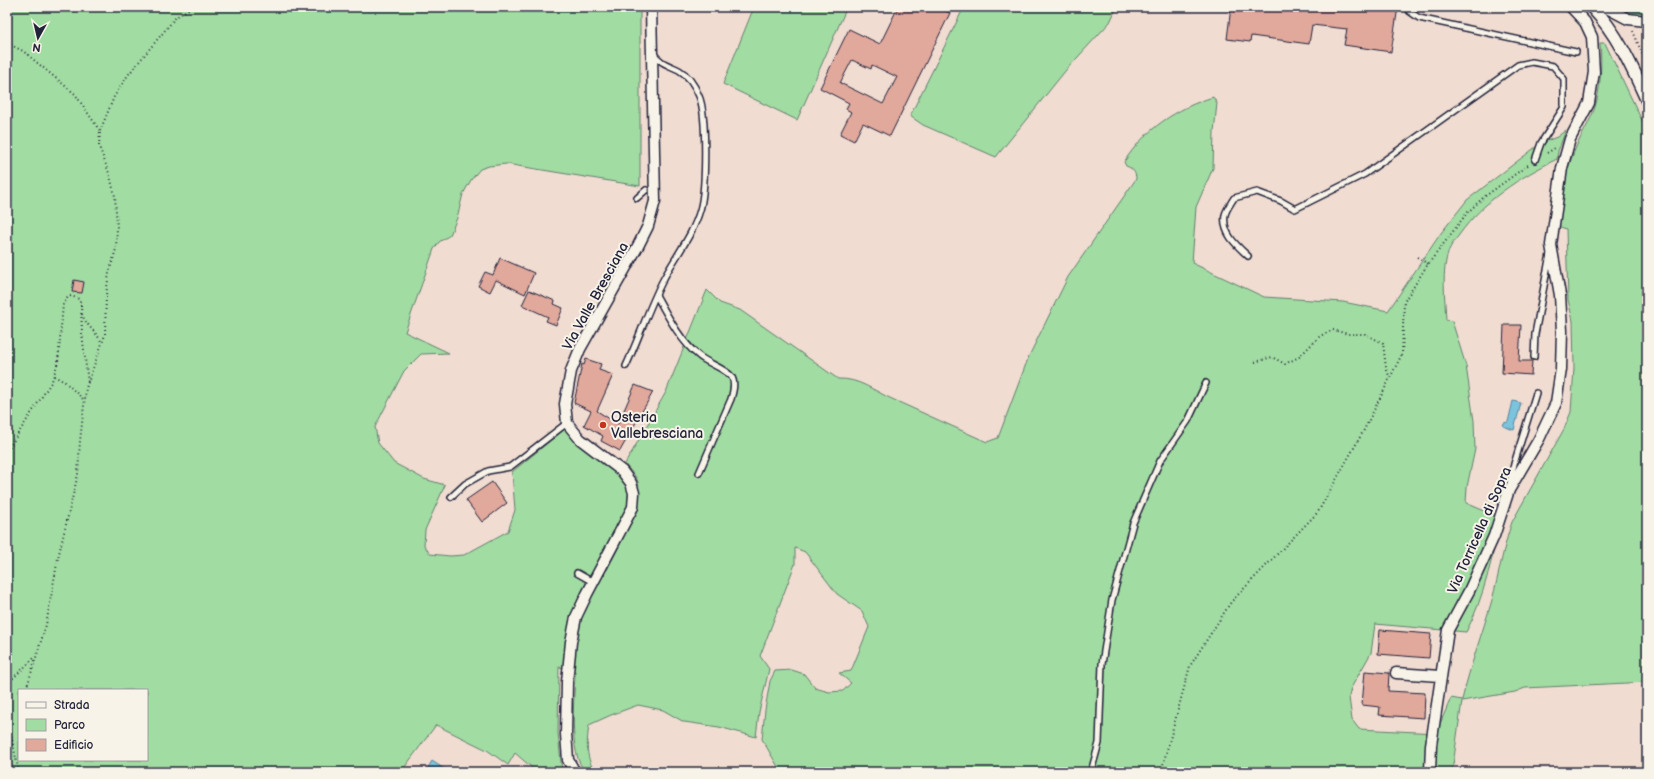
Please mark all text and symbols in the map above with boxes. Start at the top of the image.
north arrow [18,18,58,58]
text: N [32,40,42,54]
street label: Via Valle Bresciana [559,239,632,353]
place label: Osteria Vallebresciana [611,409,703,442]
marker: Osteria Vallebresciana [598,420,608,430]
street label: Via Torricella di Sopra [1444,464,1515,596]
legend [18,689,148,761]
text: Strada [54,698,90,713]
text: Parco [54,718,85,733]
text: Edificio [54,738,94,753]

